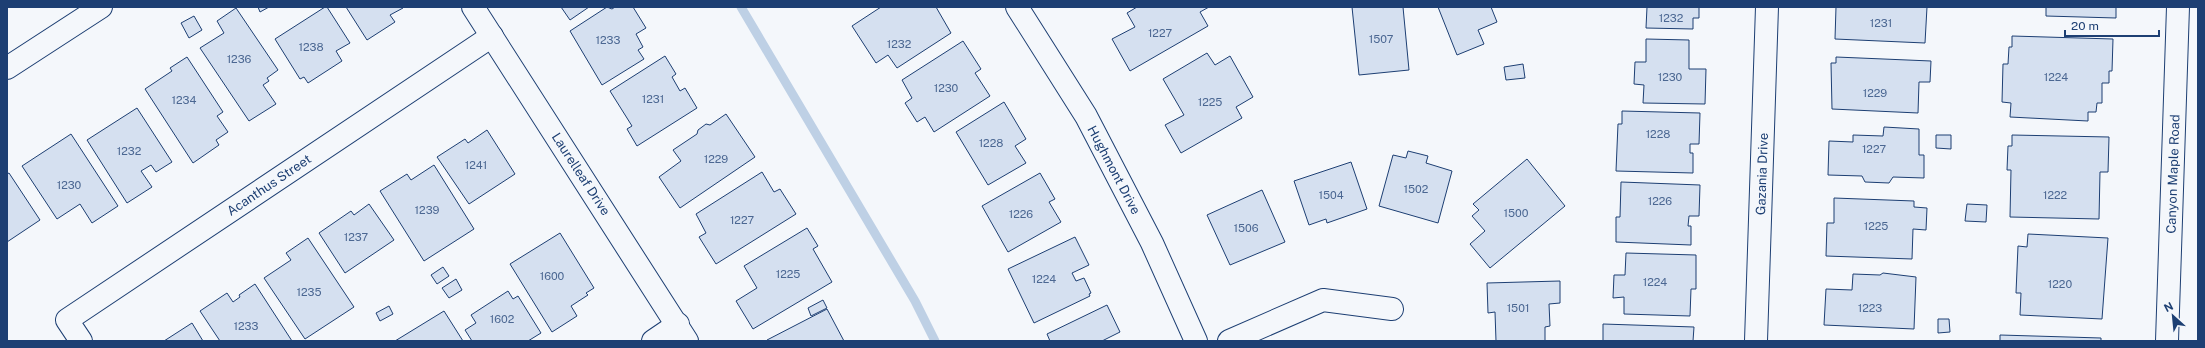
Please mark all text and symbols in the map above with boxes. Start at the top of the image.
house number: 1232 [1659,12,1684,24]
scale bar [2065,12,2159,38]
house number: 1231 [1870,17,1892,29]
text: 20 m [2071,19,2099,33]
house number: 1227 [1148,27,1172,39]
house number: 1507 [1369,33,1394,45]
house number: 1233 [596,34,620,46]
house number: 1232 [887,38,912,50]
house number: 1238 [298,41,324,53]
house number: 1236 [227,53,252,65]
house number: 1230 [1658,71,1683,83]
house number: 1224 [2044,71,2068,83]
house number: 1230 [934,82,959,94]
house number: 1229 [1863,87,1887,99]
house number: 1231 [642,93,664,105]
house number: 1234 [172,94,197,106]
house number: 1225 [1198,96,1222,108]
street label: Canyon Maple Road [2163,114,2183,234]
street label: Hughmont Drive [1084,123,1144,217]
house number: 1228 [1646,128,1670,140]
street label: Laurelleaf Drive [549,130,613,218]
street label: Gazania Drive [1753,133,1771,215]
house number: 1228 [979,137,1003,149]
house number: 1227 [1862,143,1886,155]
house number: 1232 [117,145,142,157]
street label: Acanthus Street [224,151,314,219]
house number: 1229 [704,153,728,165]
house number: 1241 [465,159,487,171]
house number: 1230 [57,179,82,191]
house number: 1502 [1404,183,1429,195]
house number: 1504 [1318,189,1344,201]
house number: 1222 [2043,189,2068,201]
house number: 1226 [1648,195,1672,207]
house number: 1239 [415,204,440,216]
house number: 1500 [1504,207,1529,219]
house number: 1226 [1009,208,1033,220]
house number: 1227 [730,214,754,226]
house number: 1225 [1864,220,1888,232]
house number: 1506 [1233,222,1259,234]
house number: 1237 [344,231,369,243]
house number: 1225 [776,268,800,280]
house number: 1600 [540,270,565,282]
house number: 1224 [1032,273,1056,285]
house number: 1224 [1643,276,1667,288]
house number: 1220 [2048,278,2072,290]
house number: 1235 [296,286,322,298]
north arrow [2153,296,2193,336]
text: N [2162,300,2175,314]
house number: 1501 [1507,302,1529,314]
house number: 1223 [1858,302,1882,314]
house number: 1602 [490,313,515,325]
house number: 1233 [234,320,258,332]

